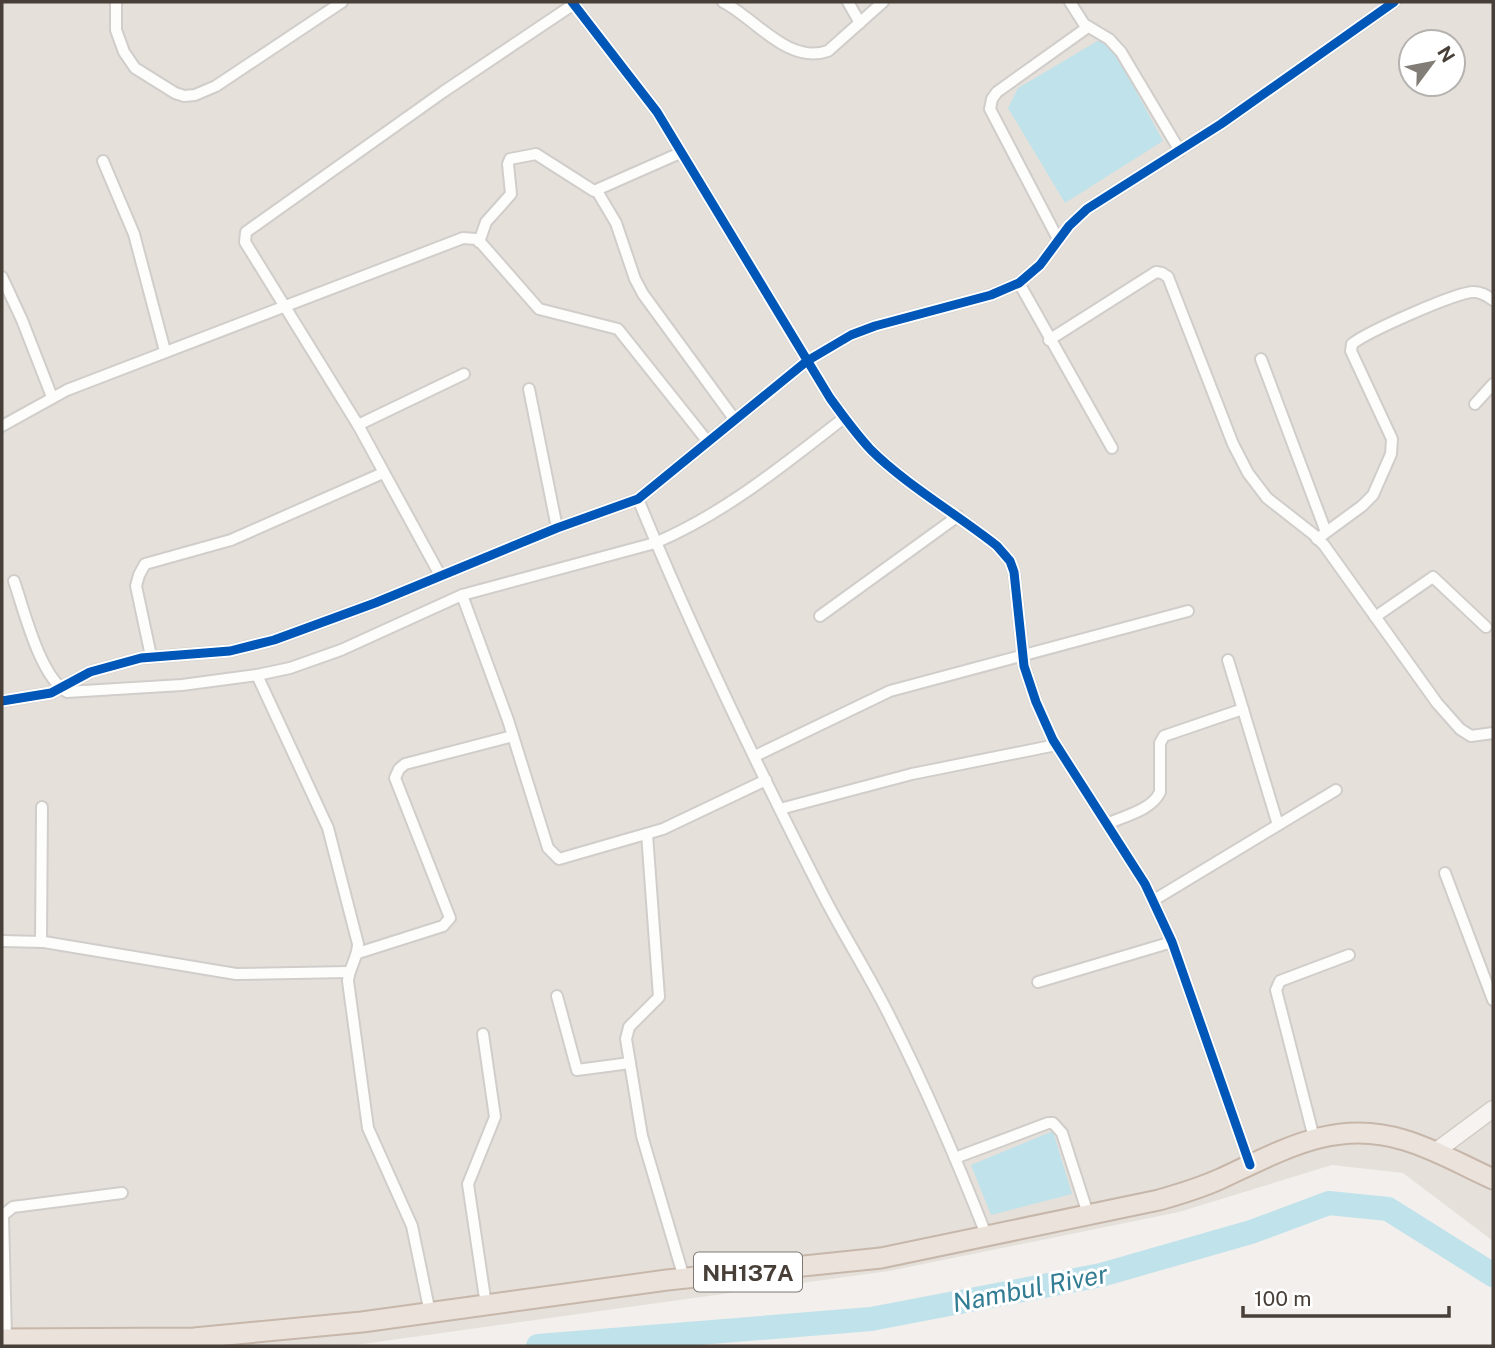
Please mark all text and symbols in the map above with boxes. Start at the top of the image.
north arrow [1397,28,1467,98]
text: N [1433,42,1460,66]
road number: NH137A [694,1252,802,1292]
water label: Nambul River [950,1258,1110,1318]
scale bar [1243,1274,1450,1318]
text: 100 m [1254,1286,1311,1311]

